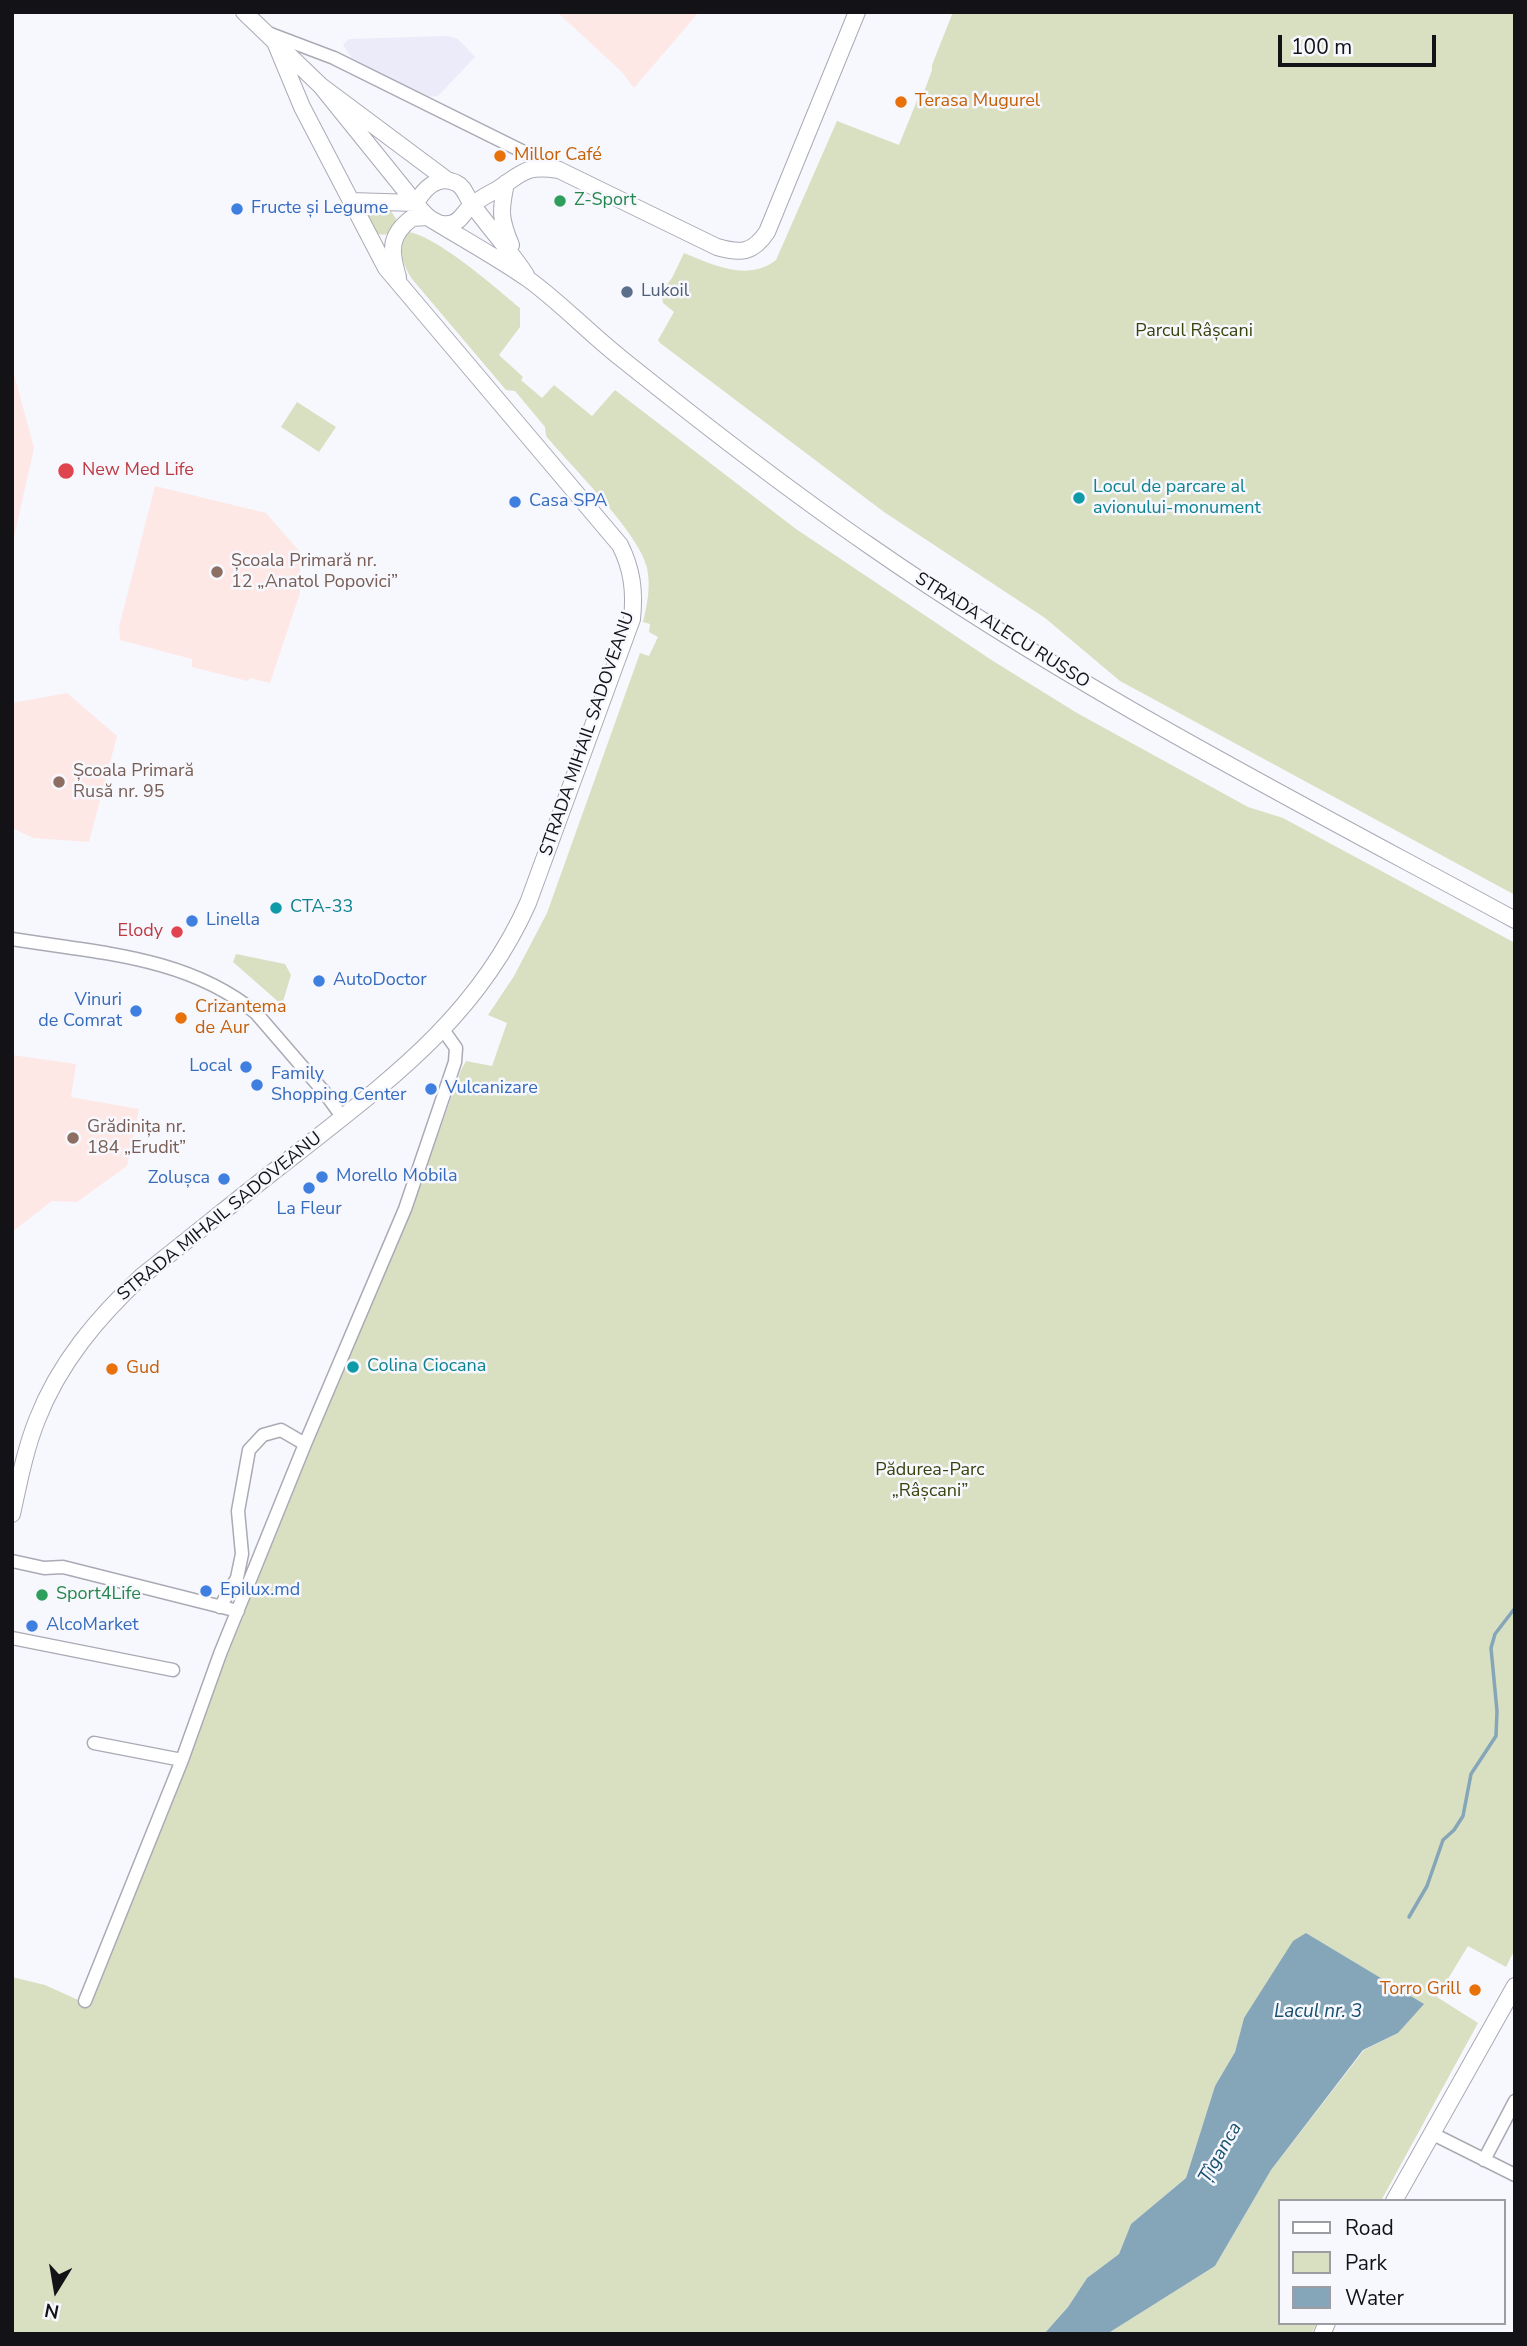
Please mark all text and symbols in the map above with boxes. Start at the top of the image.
scale bar [1282,21,1440,65]
text: 100 m [1291,33,1352,61]
place label: Terasa Mugurel [915,91,1040,113]
marker: Terasa Mugurel [893,94,909,110]
place label: Millor Café [514,145,602,167]
marker: Millor Café [492,148,508,164]
place label: Z-Sport [574,190,636,212]
marker: Z-Sport [552,193,568,209]
place label: Fructe și Legume [251,198,388,220]
marker: Fructe și Legume [229,201,245,217]
place label: Lukoil [641,281,689,303]
marker: Lukoil [619,284,635,300]
park label: Parcul Râșcani [1135,321,1253,343]
place label: New Med Life [82,460,194,482]
marker: New Med Life [56,461,76,481]
place label: Locul de parcare al avionului-monument [1093,477,1261,520]
marker: Locul de parcare al avionului-monument [1071,490,1087,506]
place label: Casa SPA [529,491,607,513]
marker: Casa SPA [507,494,523,510]
place label: Școala Primară nr. 12 „Anatol Popovici” [231,551,398,594]
marker: Școala Primară nr. 12 „Anatol Popovici” [209,564,225,580]
street label: STRADA ALECU RUSSO [911,568,1093,694]
street label: STRADA MIHAIL SADOVEANU [536,609,640,859]
place label: Școala Primară Rusă nr. 95 [73,761,194,804]
marker: Școala Primară Rusă nr. 95 [51,774,67,790]
place label: CTA-33 [290,897,353,919]
marker: CTA-33 [268,900,284,916]
place label: Linella [206,910,260,932]
marker: Linella [184,913,200,929]
place label: Elody [118,921,163,943]
marker: Elody [169,924,185,940]
place label: AutoDoctor [333,970,427,992]
marker: AutoDoctor [311,973,327,989]
place label: Vinuri de Comrat [38,990,122,1032]
place label: Crizantema de Aur [195,997,286,1040]
marker: Vinuri de Comrat [128,1003,144,1019]
marker: Crizantema de Aur [173,1010,189,1026]
place label: Local [189,1056,232,1078]
marker: Local [238,1059,254,1075]
place label: Family Shopping Center [271,1064,406,1106]
marker: Family Shopping Center [249,1077,265,1093]
place label: Vulcanizare [445,1078,538,1100]
marker: Vulcanizare [423,1081,439,1097]
place label: Grădinița nr. 184 „Erudit” [87,1117,186,1160]
street label: STRADA MIHAIL SADOVEANU [114,1128,326,1306]
marker: Grădinița nr. 184 „Erudit” [65,1130,81,1146]
place label: Morello Mobila [336,1166,457,1188]
place label: Zolușca [148,1168,210,1190]
marker: Morello Mobila [314,1169,330,1185]
marker: Zolușca [216,1171,232,1187]
marker: La Fleur [301,1180,317,1196]
place label: La Fleur [276,1199,342,1221]
place label: Colina Ciocana [367,1356,486,1378]
place label: Gud [126,1358,160,1380]
marker: Colina Ciocana [345,1359,361,1375]
marker: Gud [104,1361,120,1377]
park label: Pădurea-Parc „Râșcani” [875,1460,985,1502]
place label: Epilux.md [220,1580,300,1602]
marker: Epilux.md [198,1583,214,1599]
place label: Sport4Life [56,1584,141,1606]
marker: Sport4Life [34,1587,50,1603]
place label: AlcoMarket [46,1615,139,1637]
marker: AlcoMarket [24,1618,40,1634]
place label: Torro Grill [1380,1979,1461,2001]
marker: Torro Grill [1467,1982,1483,1998]
water label: Lacul nr. 3 [1274,2001,1362,2023]
water label: Țîganca [1194,2118,1248,2188]
legend [1278,2199,1506,2325]
text: Road [1345,2214,1394,2242]
text: Park [1345,2249,1387,2277]
north arrow [21,2255,91,2325]
text: Water [1345,2284,1404,2312]
text: N [43,2296,61,2325]

